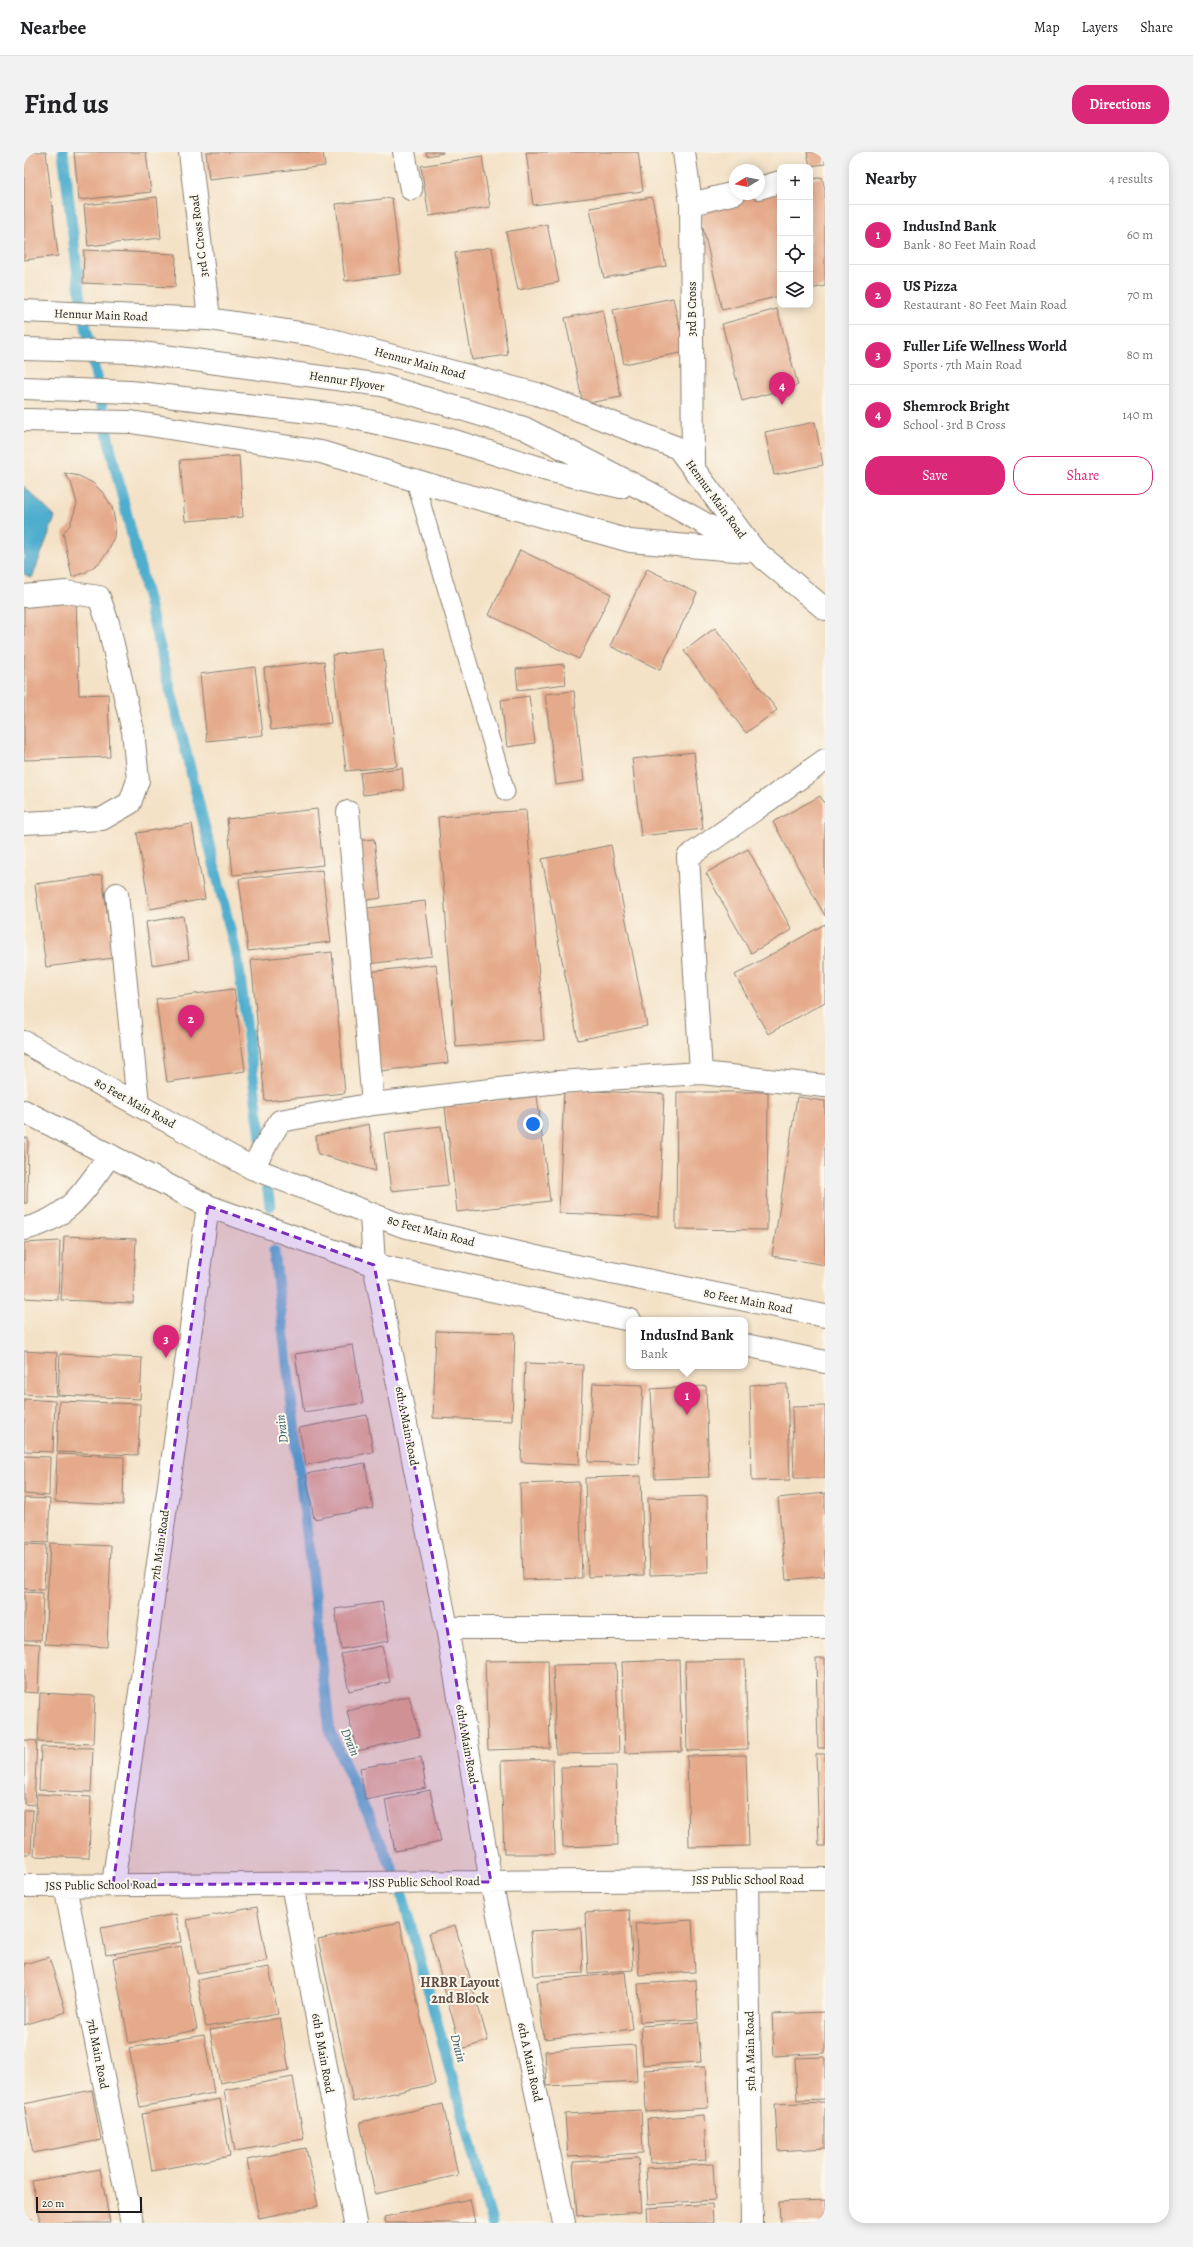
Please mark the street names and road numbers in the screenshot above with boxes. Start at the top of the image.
street label: 3rd C Cross Road [186,193,212,278]
street label: 3rd B Cross [684,281,700,337]
street label: Hennur Main Road [54,305,149,325]
street label: Hennur Main Road [373,343,468,383]
street label: Hennur Flyover [308,367,386,395]
street label: Hennur Main Road [682,456,750,542]
street label: 80 Feet Main Road [92,1074,179,1132]
street label: 80 Feet Main Road [385,1212,477,1251]
street label: 80 Feet Main Road [702,1285,794,1318]
street label: 6th A Main Road [391,1385,423,1468]
street label: 7th Main Road [147,1508,173,1581]
street label: 6th A Main Road [452,1703,482,1786]
street label: JSS Public School Road [692,1872,804,1888]
street label: JSS Public School Road [368,1873,481,1891]
street label: JSS Public School Road [45,1876,158,1894]
street label: 5th A Main Road [741,2010,759,2091]
street label: 6th B Main Road [308,2012,338,2095]
street label: 7th Main Road [83,2018,113,2091]
street label: 6th A Main Road [514,2021,546,2104]

